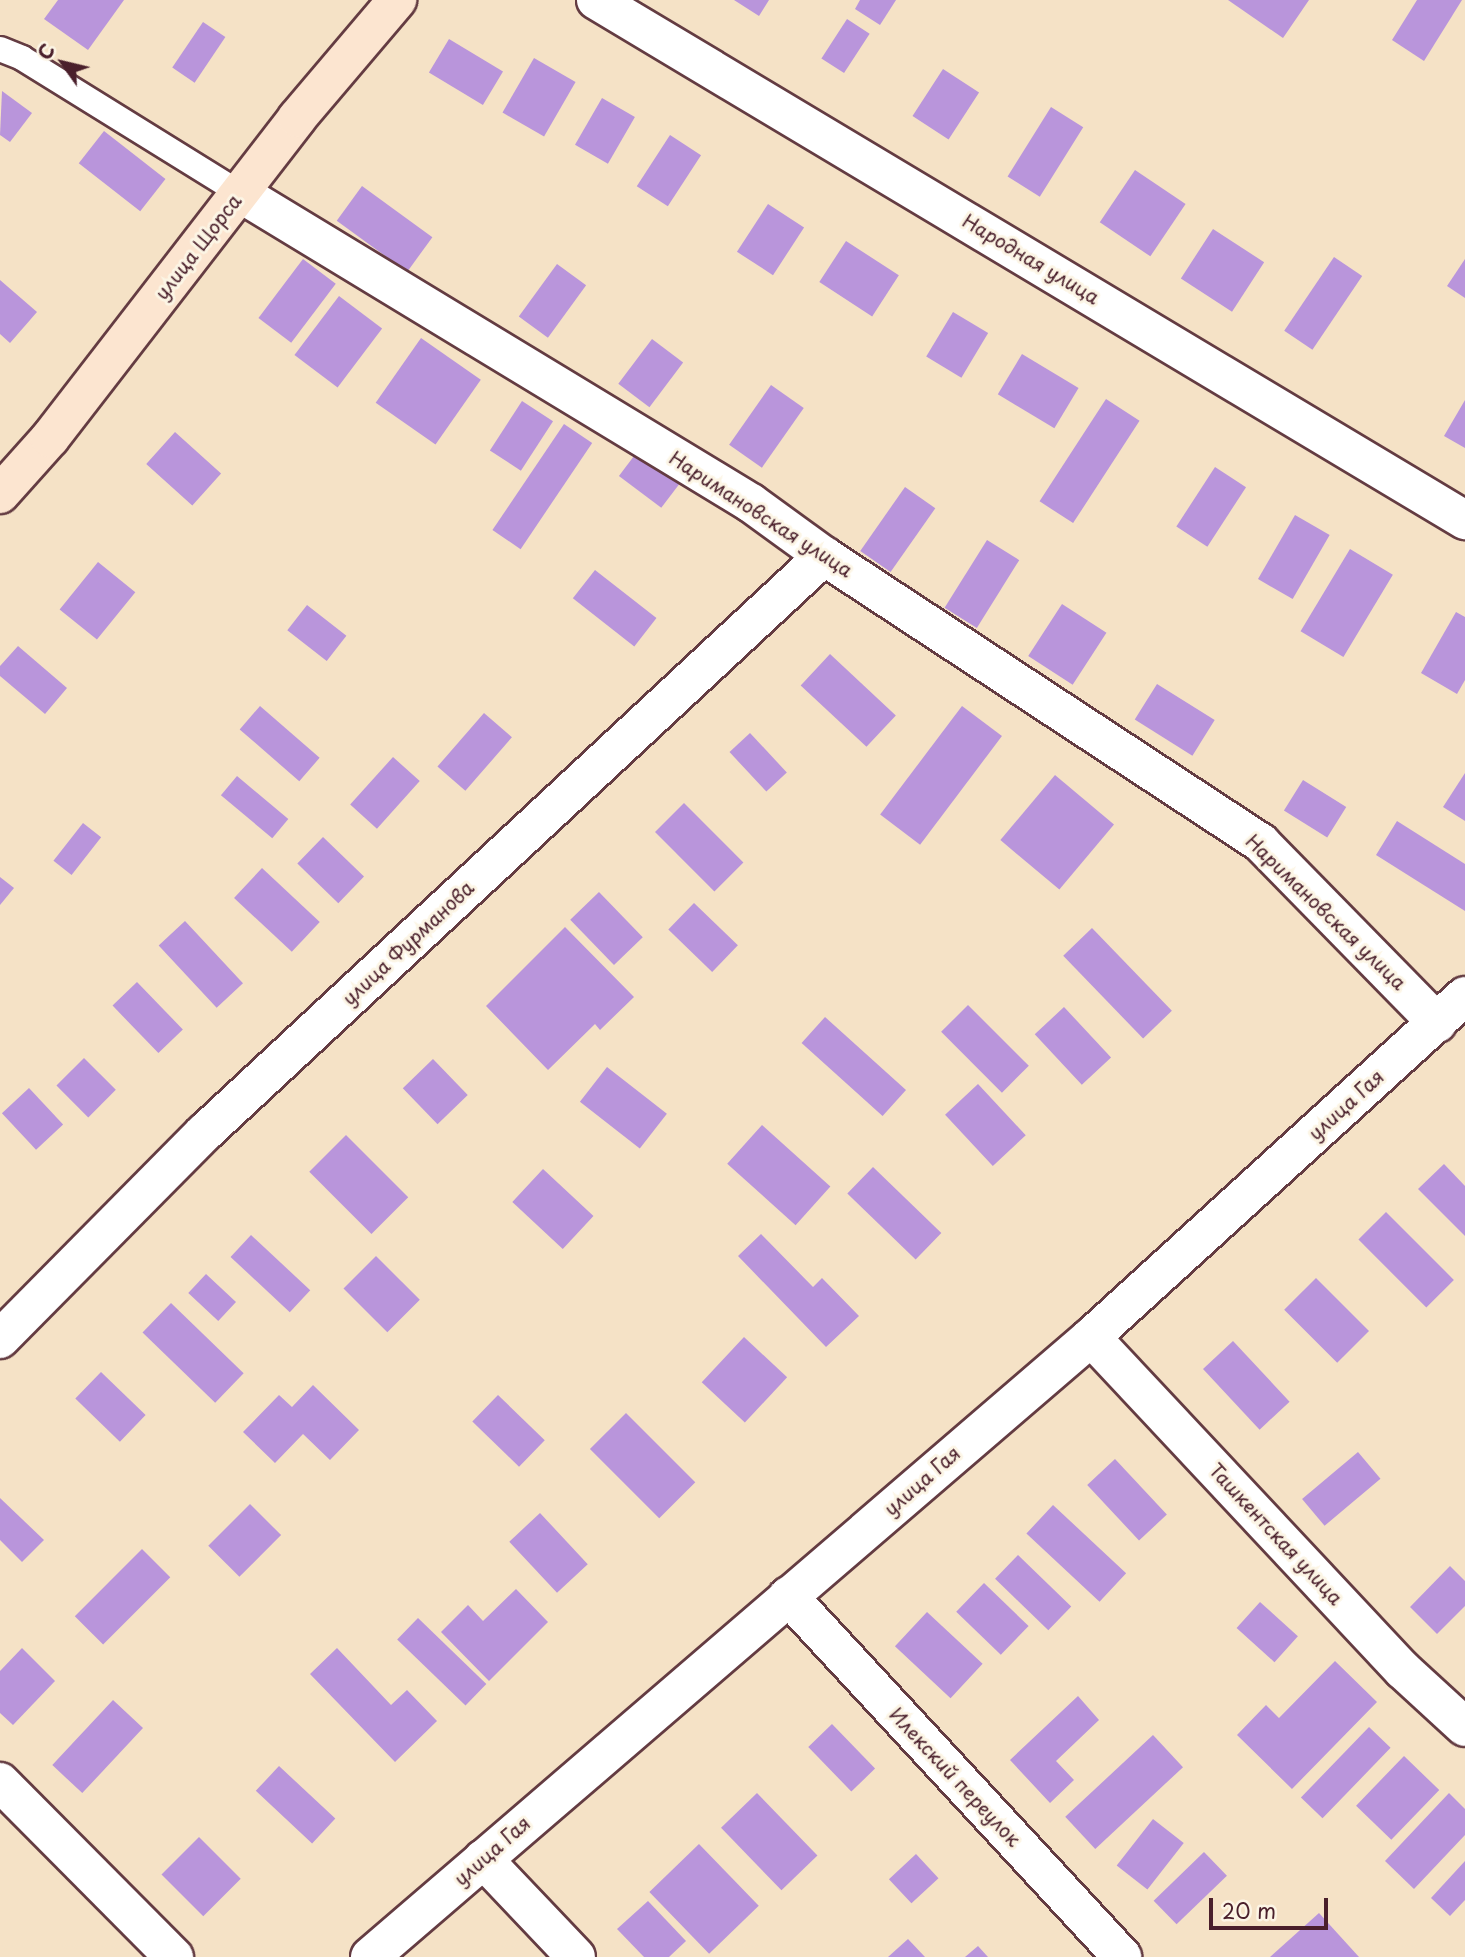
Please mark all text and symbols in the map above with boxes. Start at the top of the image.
north arrow [28,28,98,98]
text: С [30,38,61,65]
street label: улица Щорса [150,190,246,304]
street label: Народная улица [958,209,1104,309]
street label: Наримановская улица [665,446,857,582]
street label: Наримановская улица [1241,829,1411,995]
street label: улица Фурманова [337,876,479,1010]
street label: улица Гая [1304,1065,1388,1145]
street label: улица Гая [879,1442,965,1520]
street label: Ташкентская улица [1204,1458,1348,1610]
street label: Илекский переулок [885,1703,1025,1851]
street label: улица Гая [449,1812,535,1890]
scale bar [1213,1884,1332,1928]
text: 20 m [1222,1894,1276,1926]

